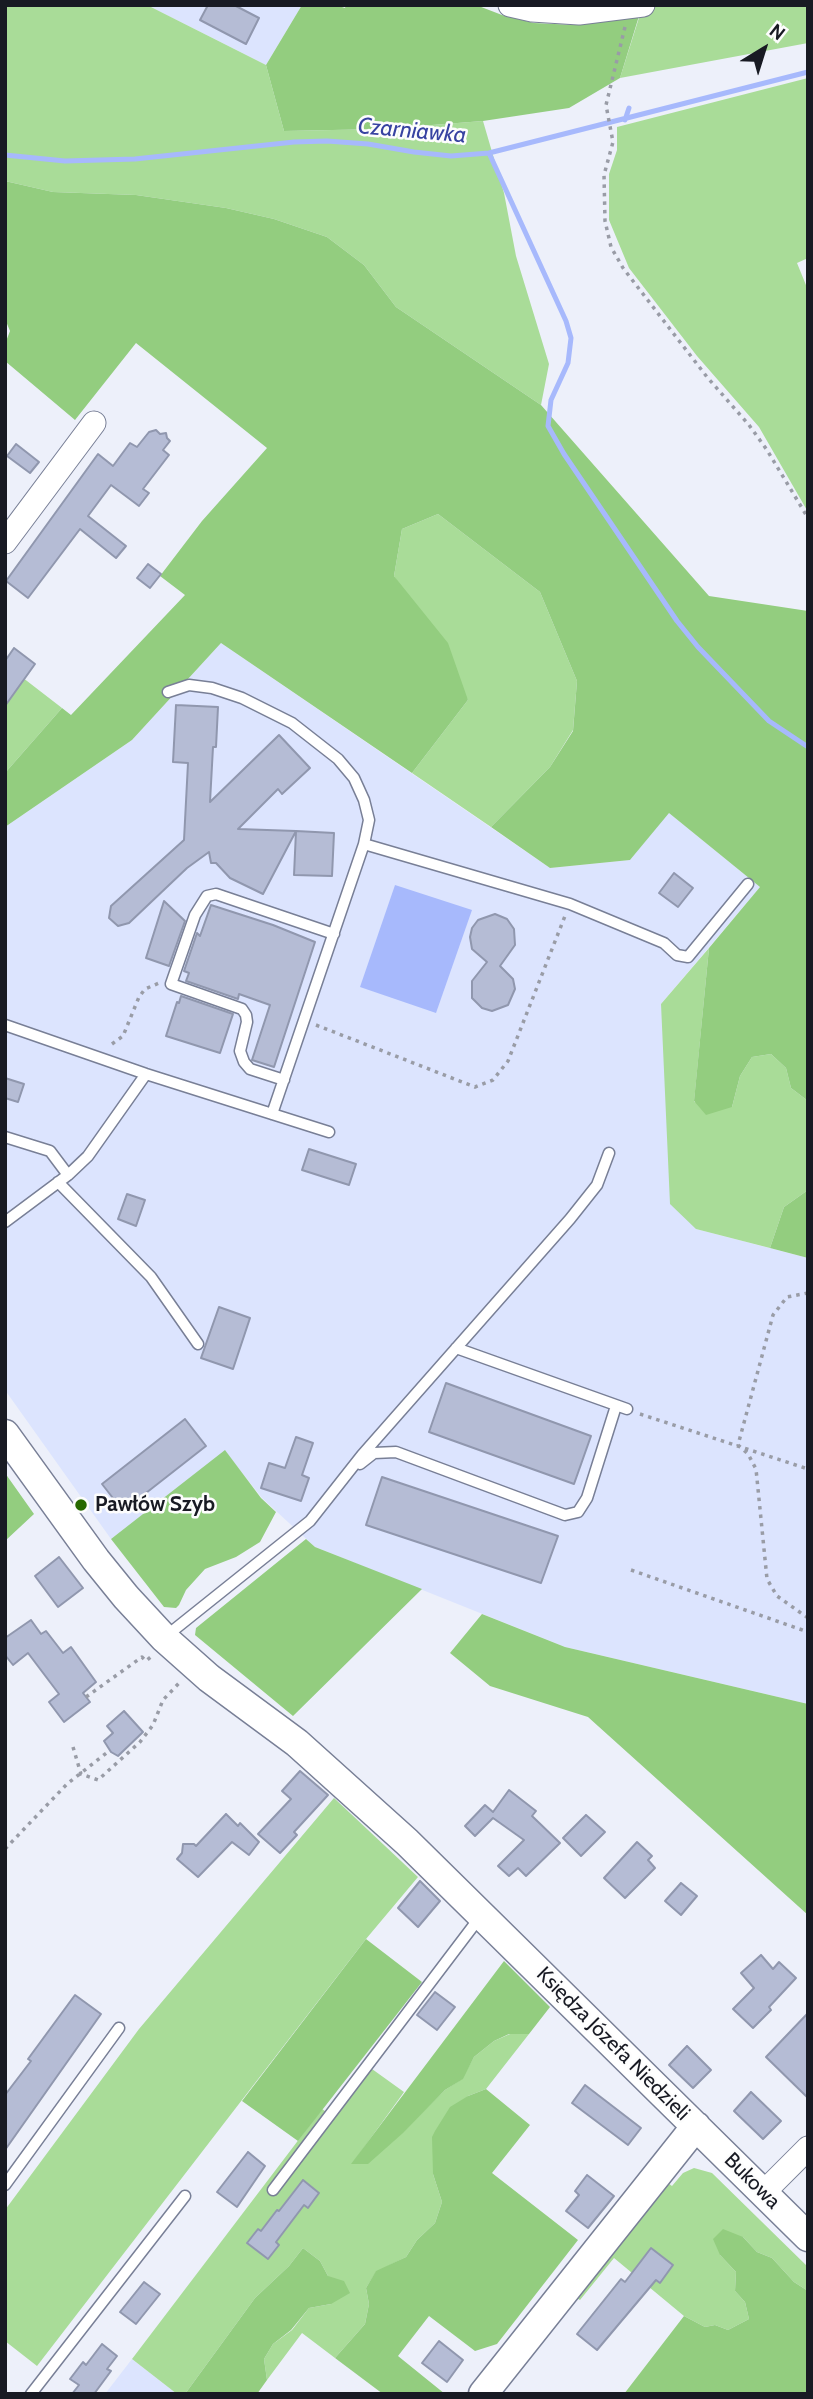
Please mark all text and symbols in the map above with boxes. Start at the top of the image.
north arrow [729,14,799,84]
text: N [765,19,790,45]
water label: Czarniawka [357,113,467,149]
place label: Pawłów Szyb [95,1492,215,1518]
marker: Pawłów Szyb [73,1497,89,1513]
street label: Księdza Józefa Niedzieli [531,1962,695,2126]
street label: Bukowa [719,2148,785,2214]

